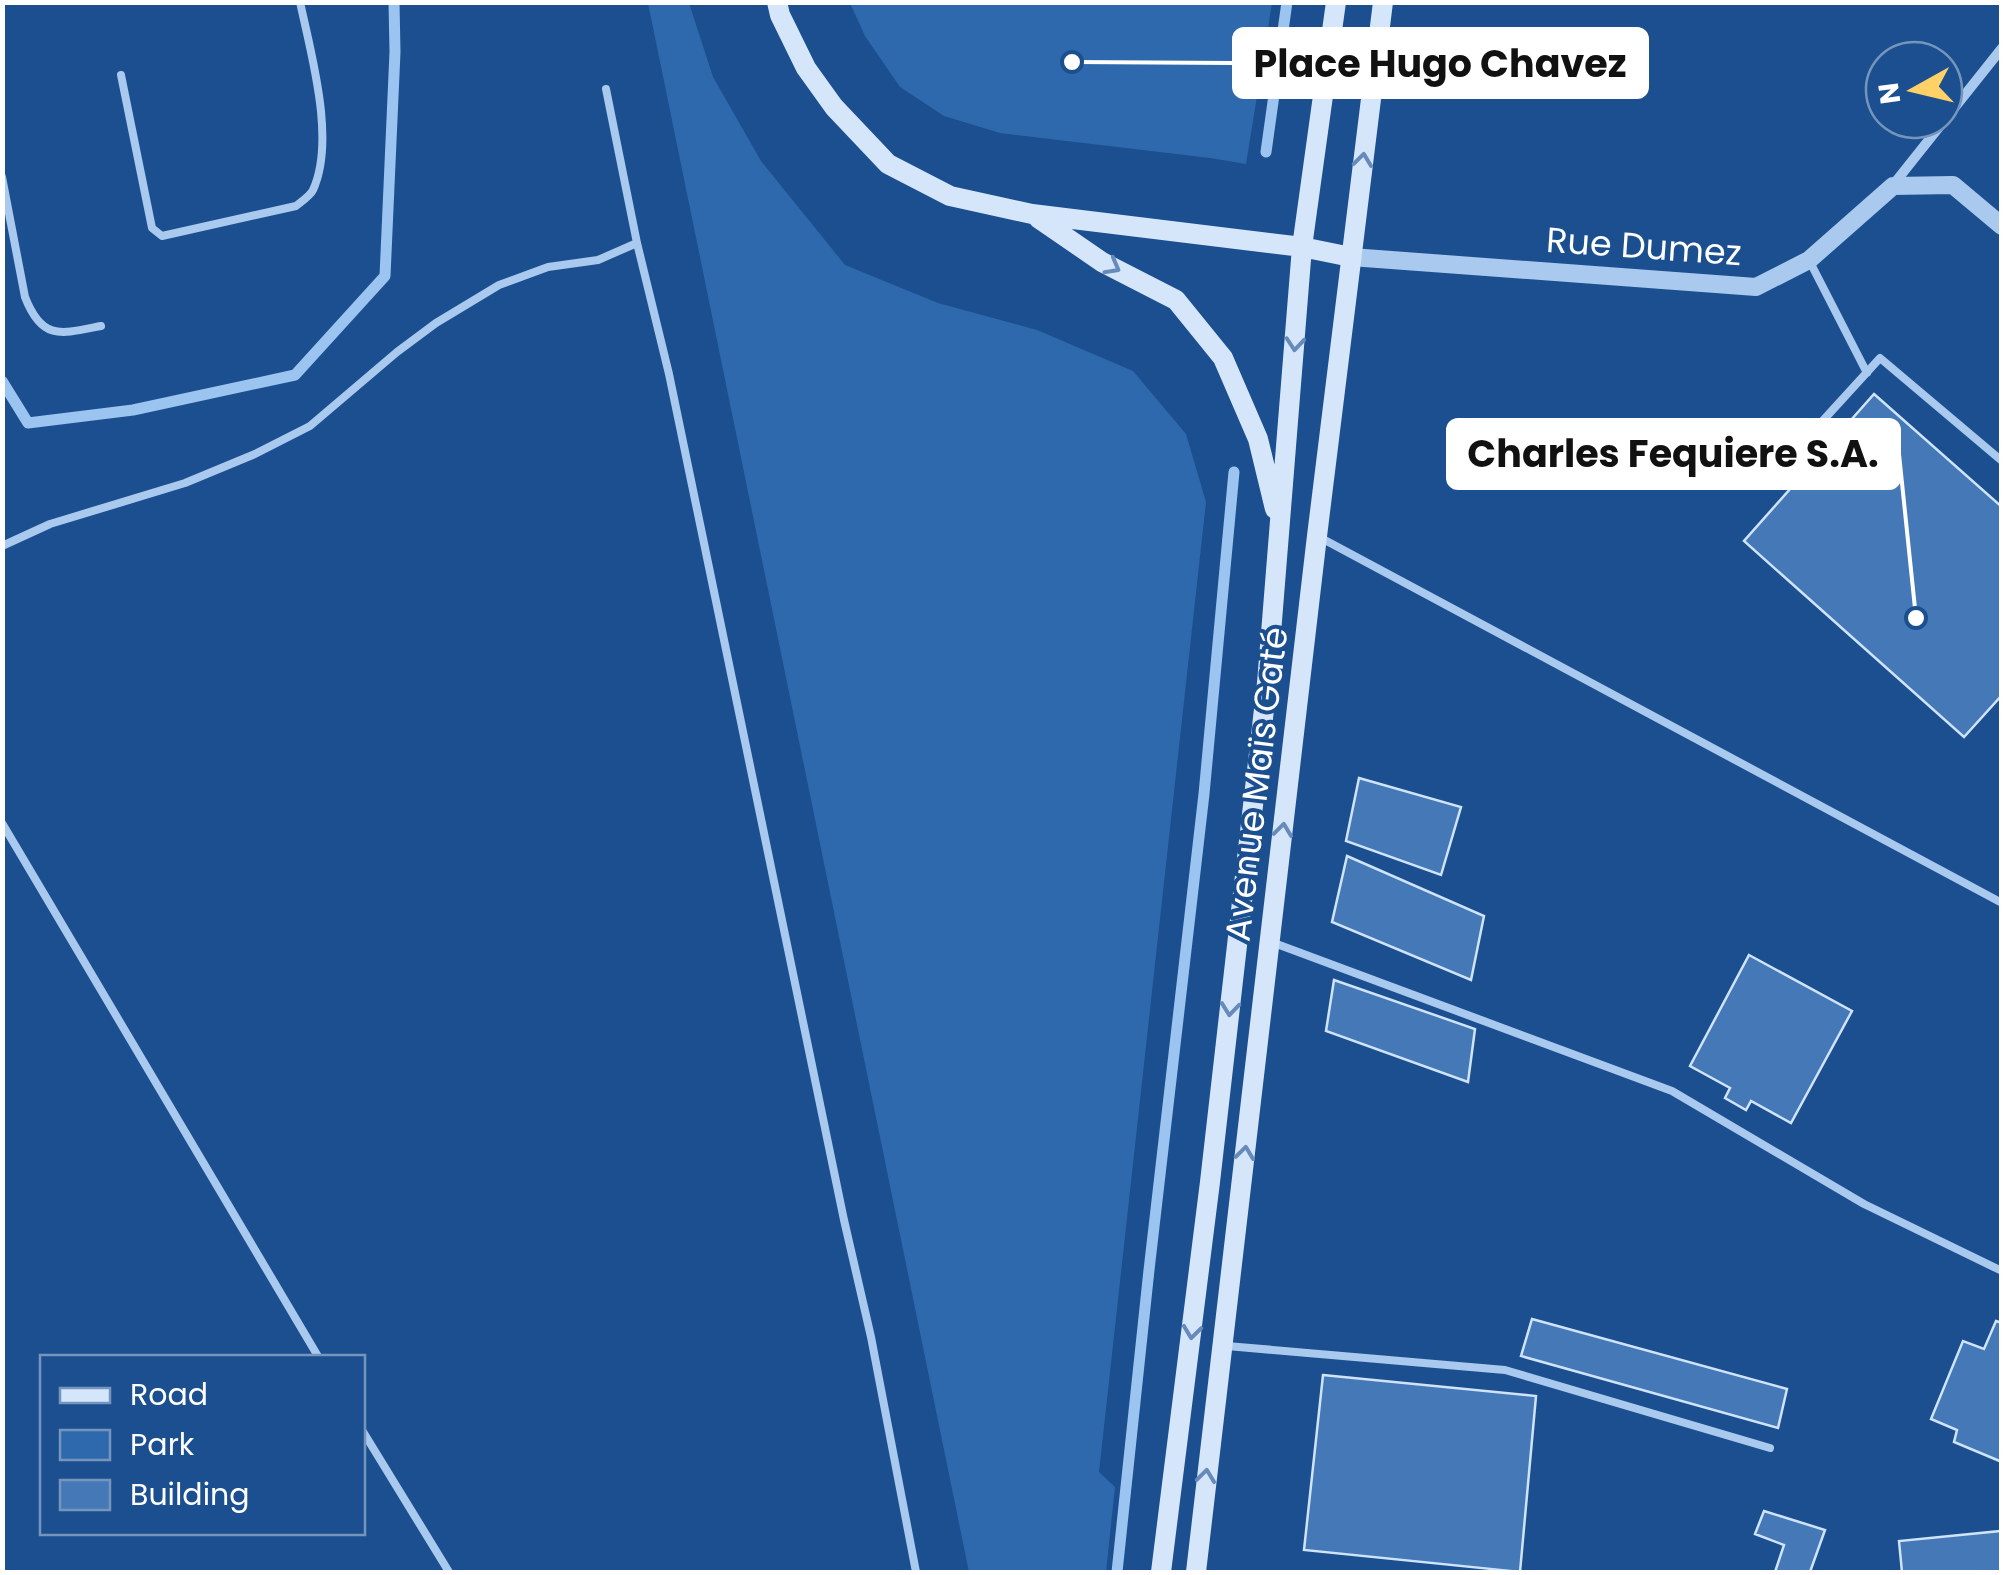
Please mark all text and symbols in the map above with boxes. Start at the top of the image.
callout: Place Hugo Chavez [1234,29,1647,97]
text: Place Hugo Chavez [1253,37,1627,90]
north arrow [1864,40,1964,140]
text: N [1869,80,1911,107]
one-way arrow [1352,152,1373,168]
street label: Rue Dumez [1545,215,1743,277]
one-way arrow [1103,255,1121,275]
one-way arrow [1284,337,1306,353]
callout: Charles Fequiere S.A. [1448,420,1899,488]
text: Charles Fequiere S.A. [1467,427,1879,480]
street label: Avenue Maïs Gaté [1212,624,1300,944]
one-way arrow [1272,822,1293,838]
one-way arrow [1220,1001,1241,1017]
one-way arrow [1234,1144,1255,1160]
one-way arrow [1182,1323,1203,1340]
legend [40,1355,365,1535]
text: Road [130,1373,208,1416]
text: Park [130,1423,195,1466]
one-way arrow [1195,1467,1216,1483]
text: Building [130,1473,250,1516]

